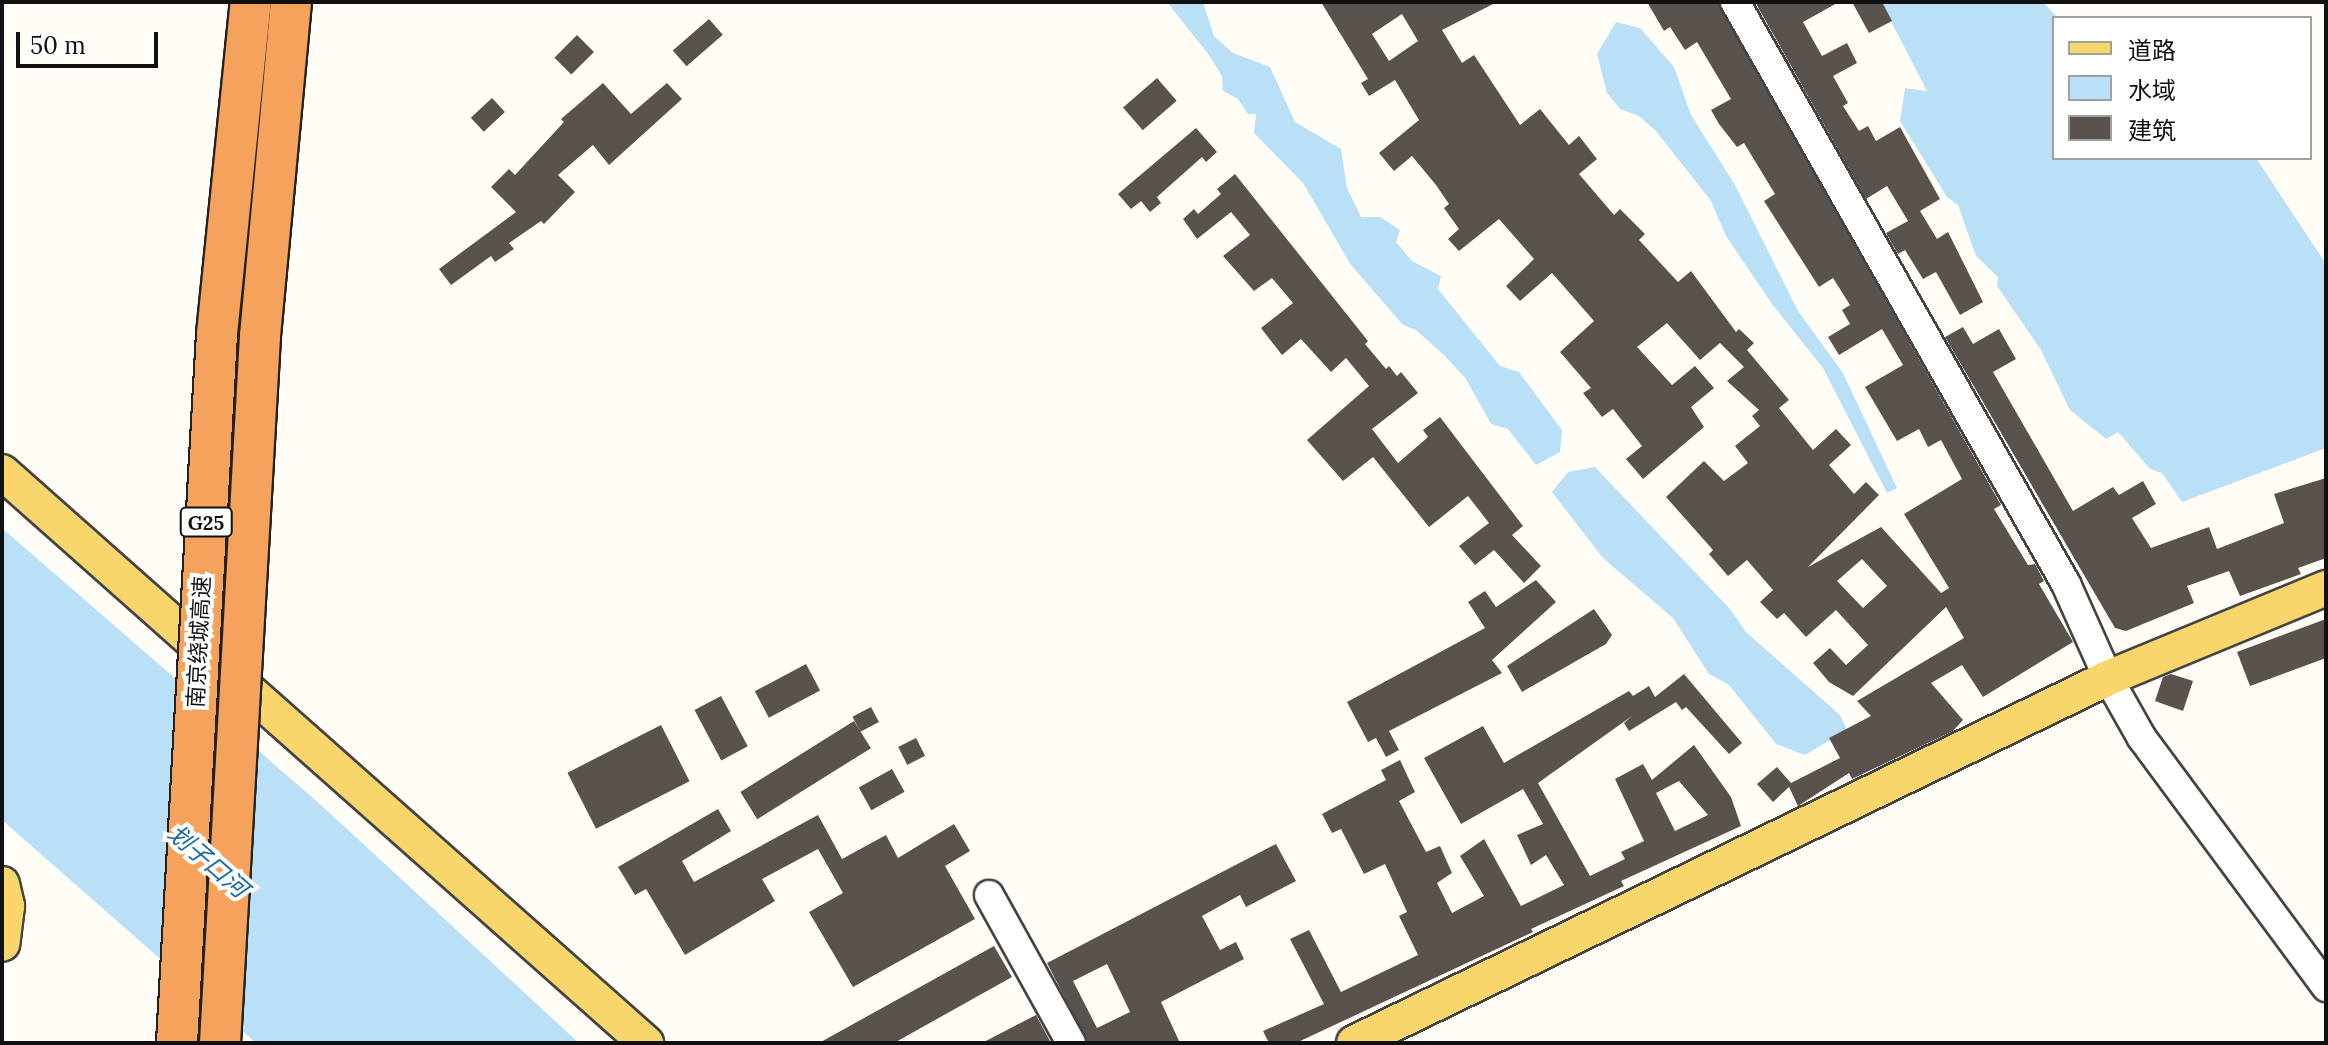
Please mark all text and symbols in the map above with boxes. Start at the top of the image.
scale bar [20,16,162,66]
legend [2052,16,2312,160]
text: 50 m [30,30,86,61]
text: 道路 [2128,35,2176,66]
text: 水域 [2128,75,2176,106]
text: 建筑 [2128,115,2176,146]
road number: G25 [178,506,234,538]
street label: 南京绕城高速 [182,575,216,709]
water label: 划子口河 [162,819,254,903]

